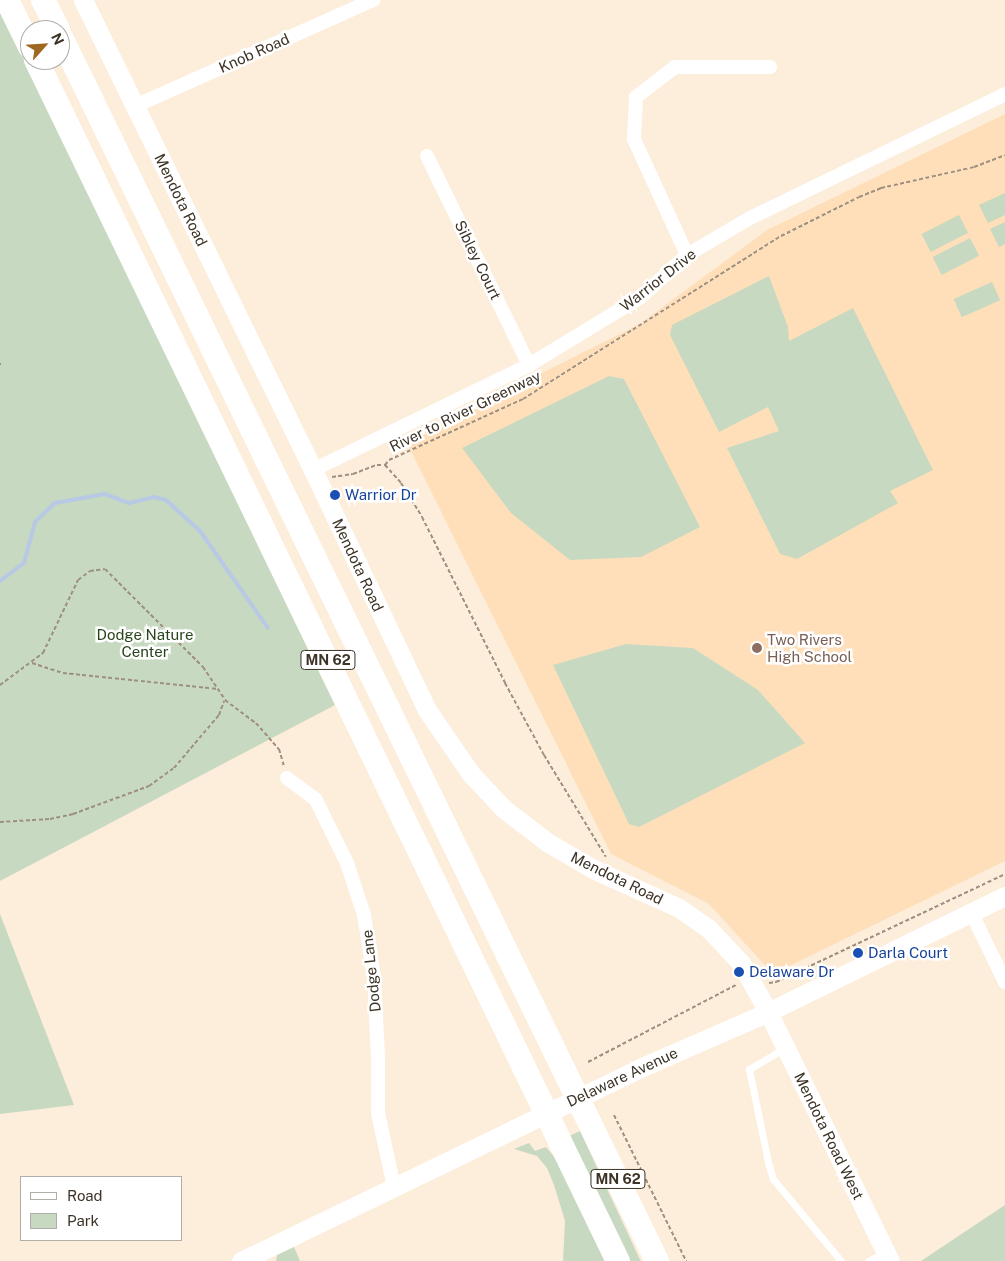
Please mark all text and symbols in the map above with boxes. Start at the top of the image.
north arrow [20,20,70,70]
street label: Knob Road [216,29,292,77]
text: N [48,30,67,47]
street label: Mendota Road [151,151,211,249]
street label: Sibley Court [451,217,505,303]
street label: Warrior Drive [616,245,700,315]
street label: River to River Greenway [387,367,543,455]
place label: Warrior Dr [345,486,417,504]
marker: Warrior Dr [329,489,341,501]
street label: Mendota Road [329,516,387,614]
park label: Dodge Nature Center [96,625,194,660]
place label: Two Rivers High School [767,630,852,665]
marker: Two Rivers High School [751,642,763,654]
road number: MN 62 [299,648,357,672]
street label: Mendota Road [568,848,666,908]
street label: Dodge Lane [358,929,384,1013]
place label: Darla Court [868,944,948,962]
marker: Darla Court [852,947,864,959]
place label: Delaware Dr [749,963,834,981]
marker: Delaware Dr [733,966,745,978]
street label: Delaware Avenue [564,1043,680,1111]
street label: Mendota Road West [790,1069,868,1203]
road number: MN 62 [589,1168,647,1190]
legend [20,1176,182,1241]
text: Road [67,1187,103,1204]
text: Park [67,1212,99,1229]

